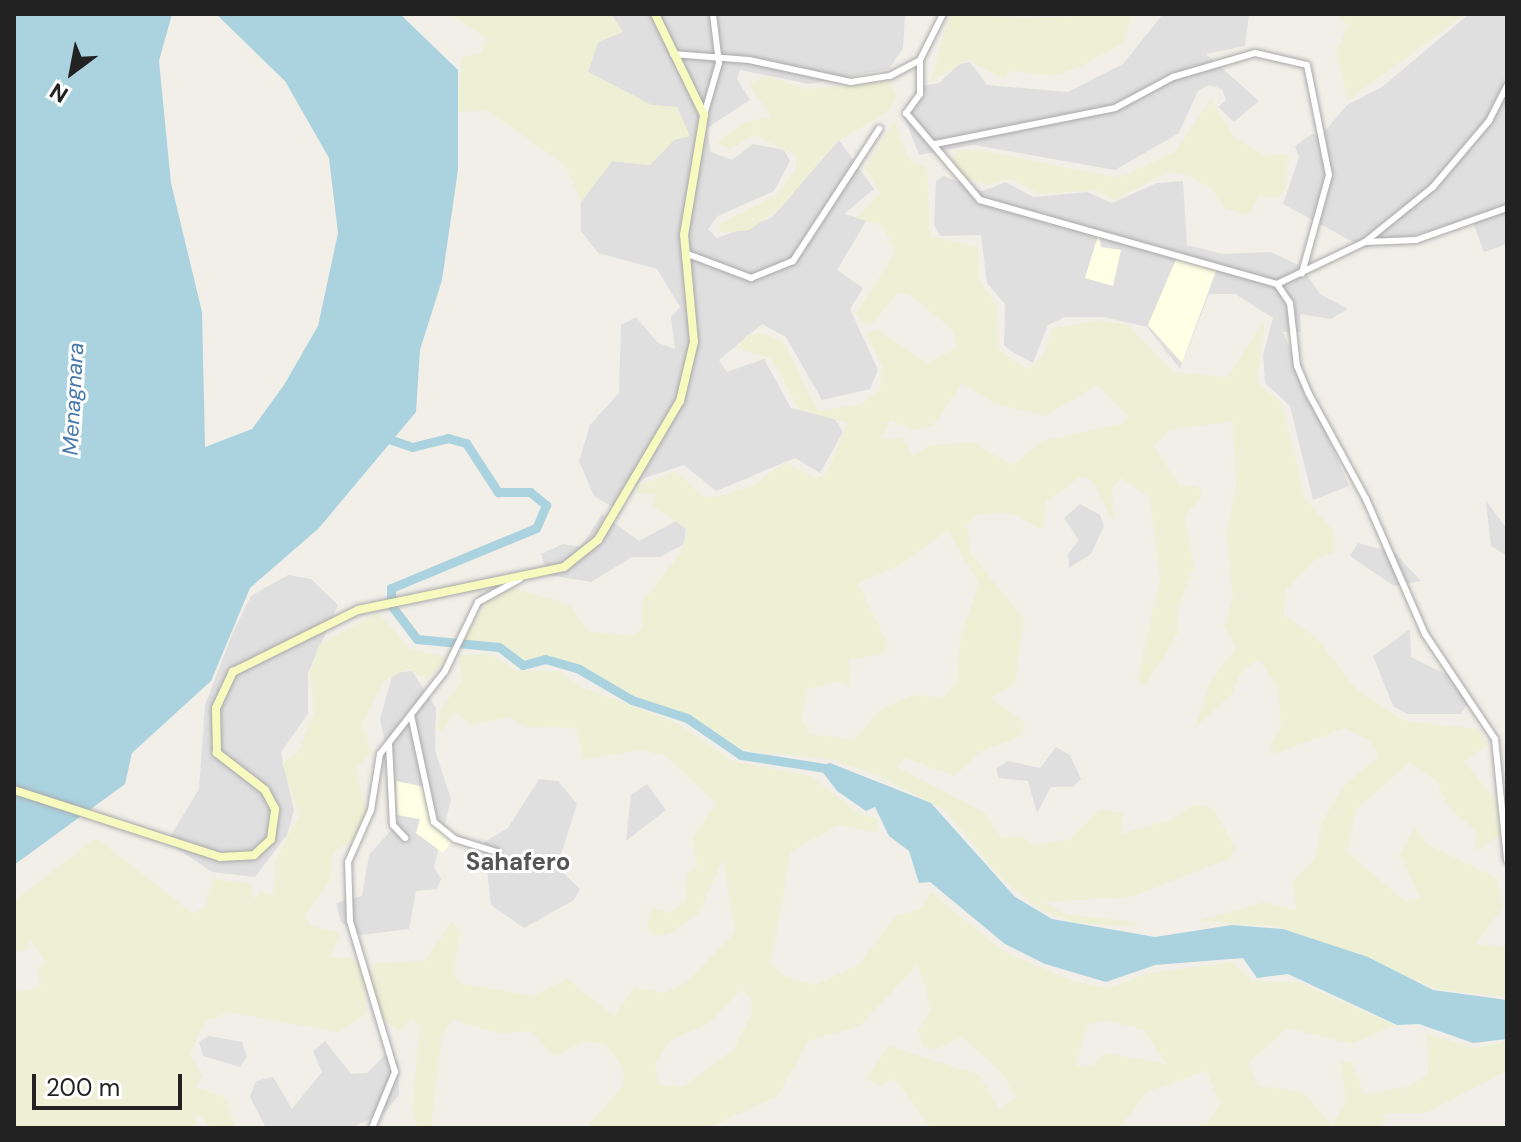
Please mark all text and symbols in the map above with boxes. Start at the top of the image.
north arrow [32,32,112,112]
text: N [45,76,74,109]
water label: Menagnara [57,342,89,456]
district label: Sahafero [466,848,570,876]
scale bar [36,1058,186,1108]
text: 200 m [46,1072,120,1103]

